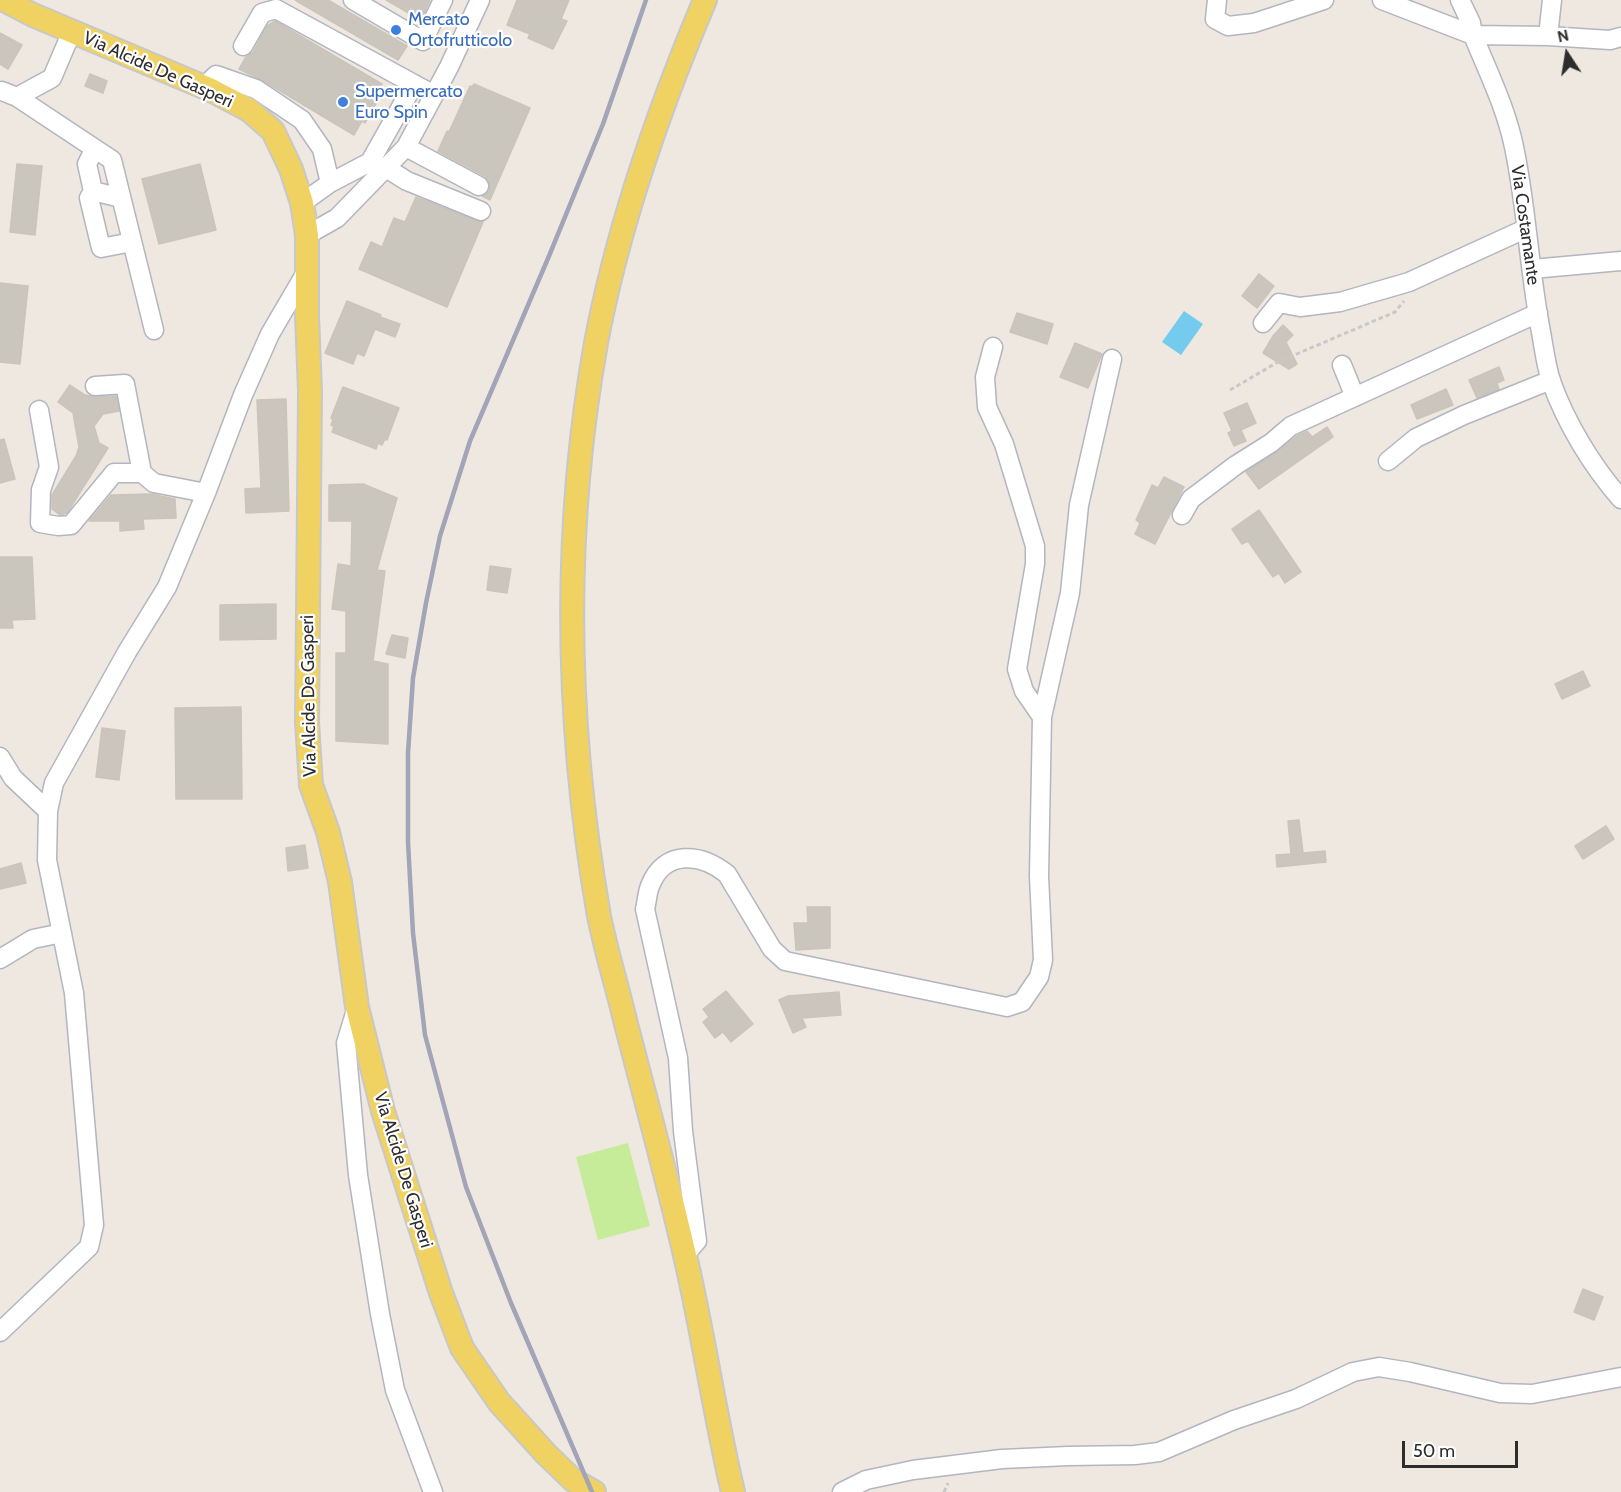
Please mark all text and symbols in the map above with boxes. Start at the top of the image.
place label: Mercato Ortofrutticolo [408,9,512,52]
marker: Mercato Ortofrutticolo [389,23,403,37]
north arrow [1537,24,1597,84]
text: N [1556,25,1571,46]
street label: Via Alcide De Gasperi [80,27,236,113]
place label: Supermercato Euro Spin [355,81,463,124]
marker: Supermercato Euro Spin [336,95,350,109]
street label: Via Costamante [1506,164,1544,286]
street label: Via Alcide De Gasperi [297,615,321,777]
street label: Via Alcide De Gasperi [369,1089,437,1251]
scale bar [1405,1429,1520,1467]
text: 50 m [1413,1440,1455,1462]

